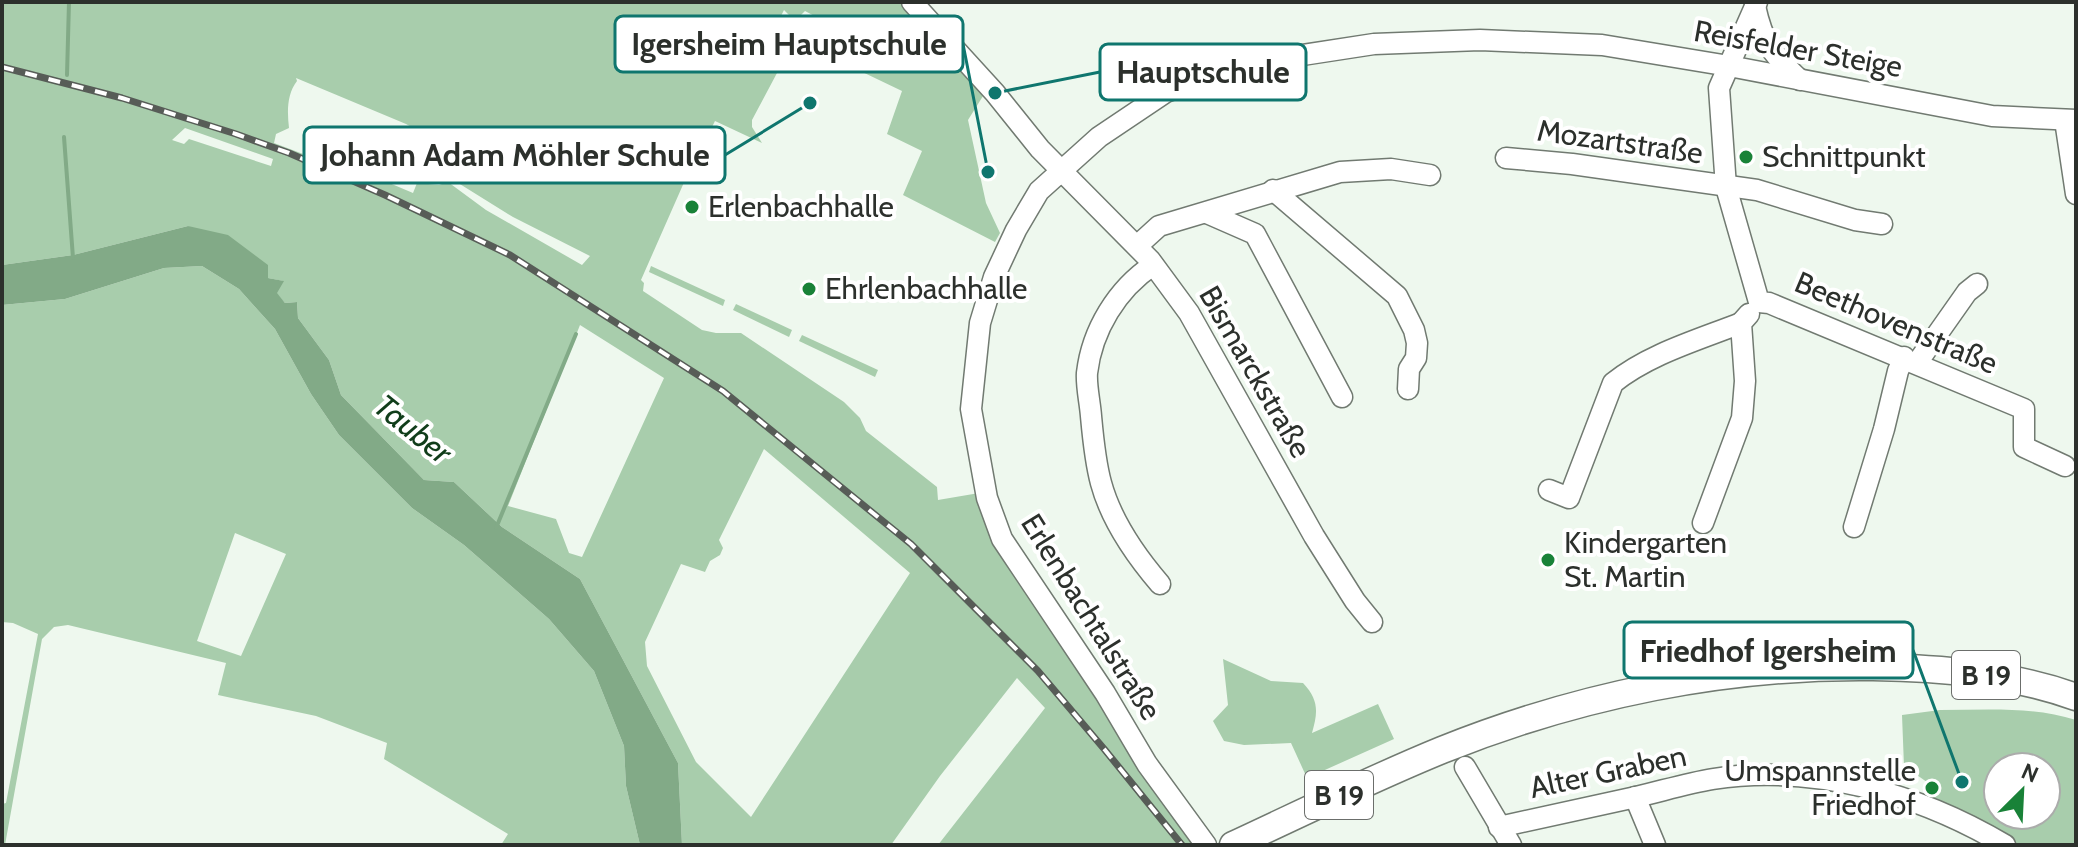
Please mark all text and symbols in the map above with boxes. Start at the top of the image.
street label: Reisfelder Steige [1691,12,1905,85]
callout: Igersheim Hauptschule [615,16,963,72]
text: Igersheim Hauptschule [631,24,947,63]
callout: Hauptschule [1100,44,1306,100]
text: Hauptschule [1116,52,1290,91]
street label: Mozartstraße [1535,112,1705,171]
callout: Johann Adam Möhler Schule [304,127,725,183]
text: Johann Adam Möhler Schule [319,135,710,174]
place label: Schnittpunkt [1762,138,1926,175]
marker: Schnittpunkt [1737,148,1755,166]
place label: Erlenbachhalle [708,188,894,225]
marker: Erlenbachhalle [683,198,701,216]
street label: Beethovenstraße [1789,263,2003,382]
place label: Ehrlenbachhalle [825,270,1027,307]
street label: Bismarckstraße [1191,279,1319,464]
marker: Ehrlenbachhalle [800,280,818,298]
water label: Tauber [367,386,461,472]
street label: Erlenbachtalstraße [1013,507,1170,727]
place label: Kindergarten St. Martin [1564,524,1727,595]
marker: Kindergarten St. Martin [1539,551,1557,569]
callout: Friedhof Igersheim [1624,622,1913,678]
text: Friedhof Igersheim [1639,631,1897,670]
road number: B 19 [1952,651,2020,699]
street label: Alter Graben [1526,737,1690,806]
north arrow [1982,751,2062,831]
place label: Umspannstelle Friedhof [1724,752,1916,823]
text: N [2017,758,2043,789]
road number: B 19 [1305,771,1373,819]
marker: Umspannstelle Friedhof [1923,779,1941,797]

